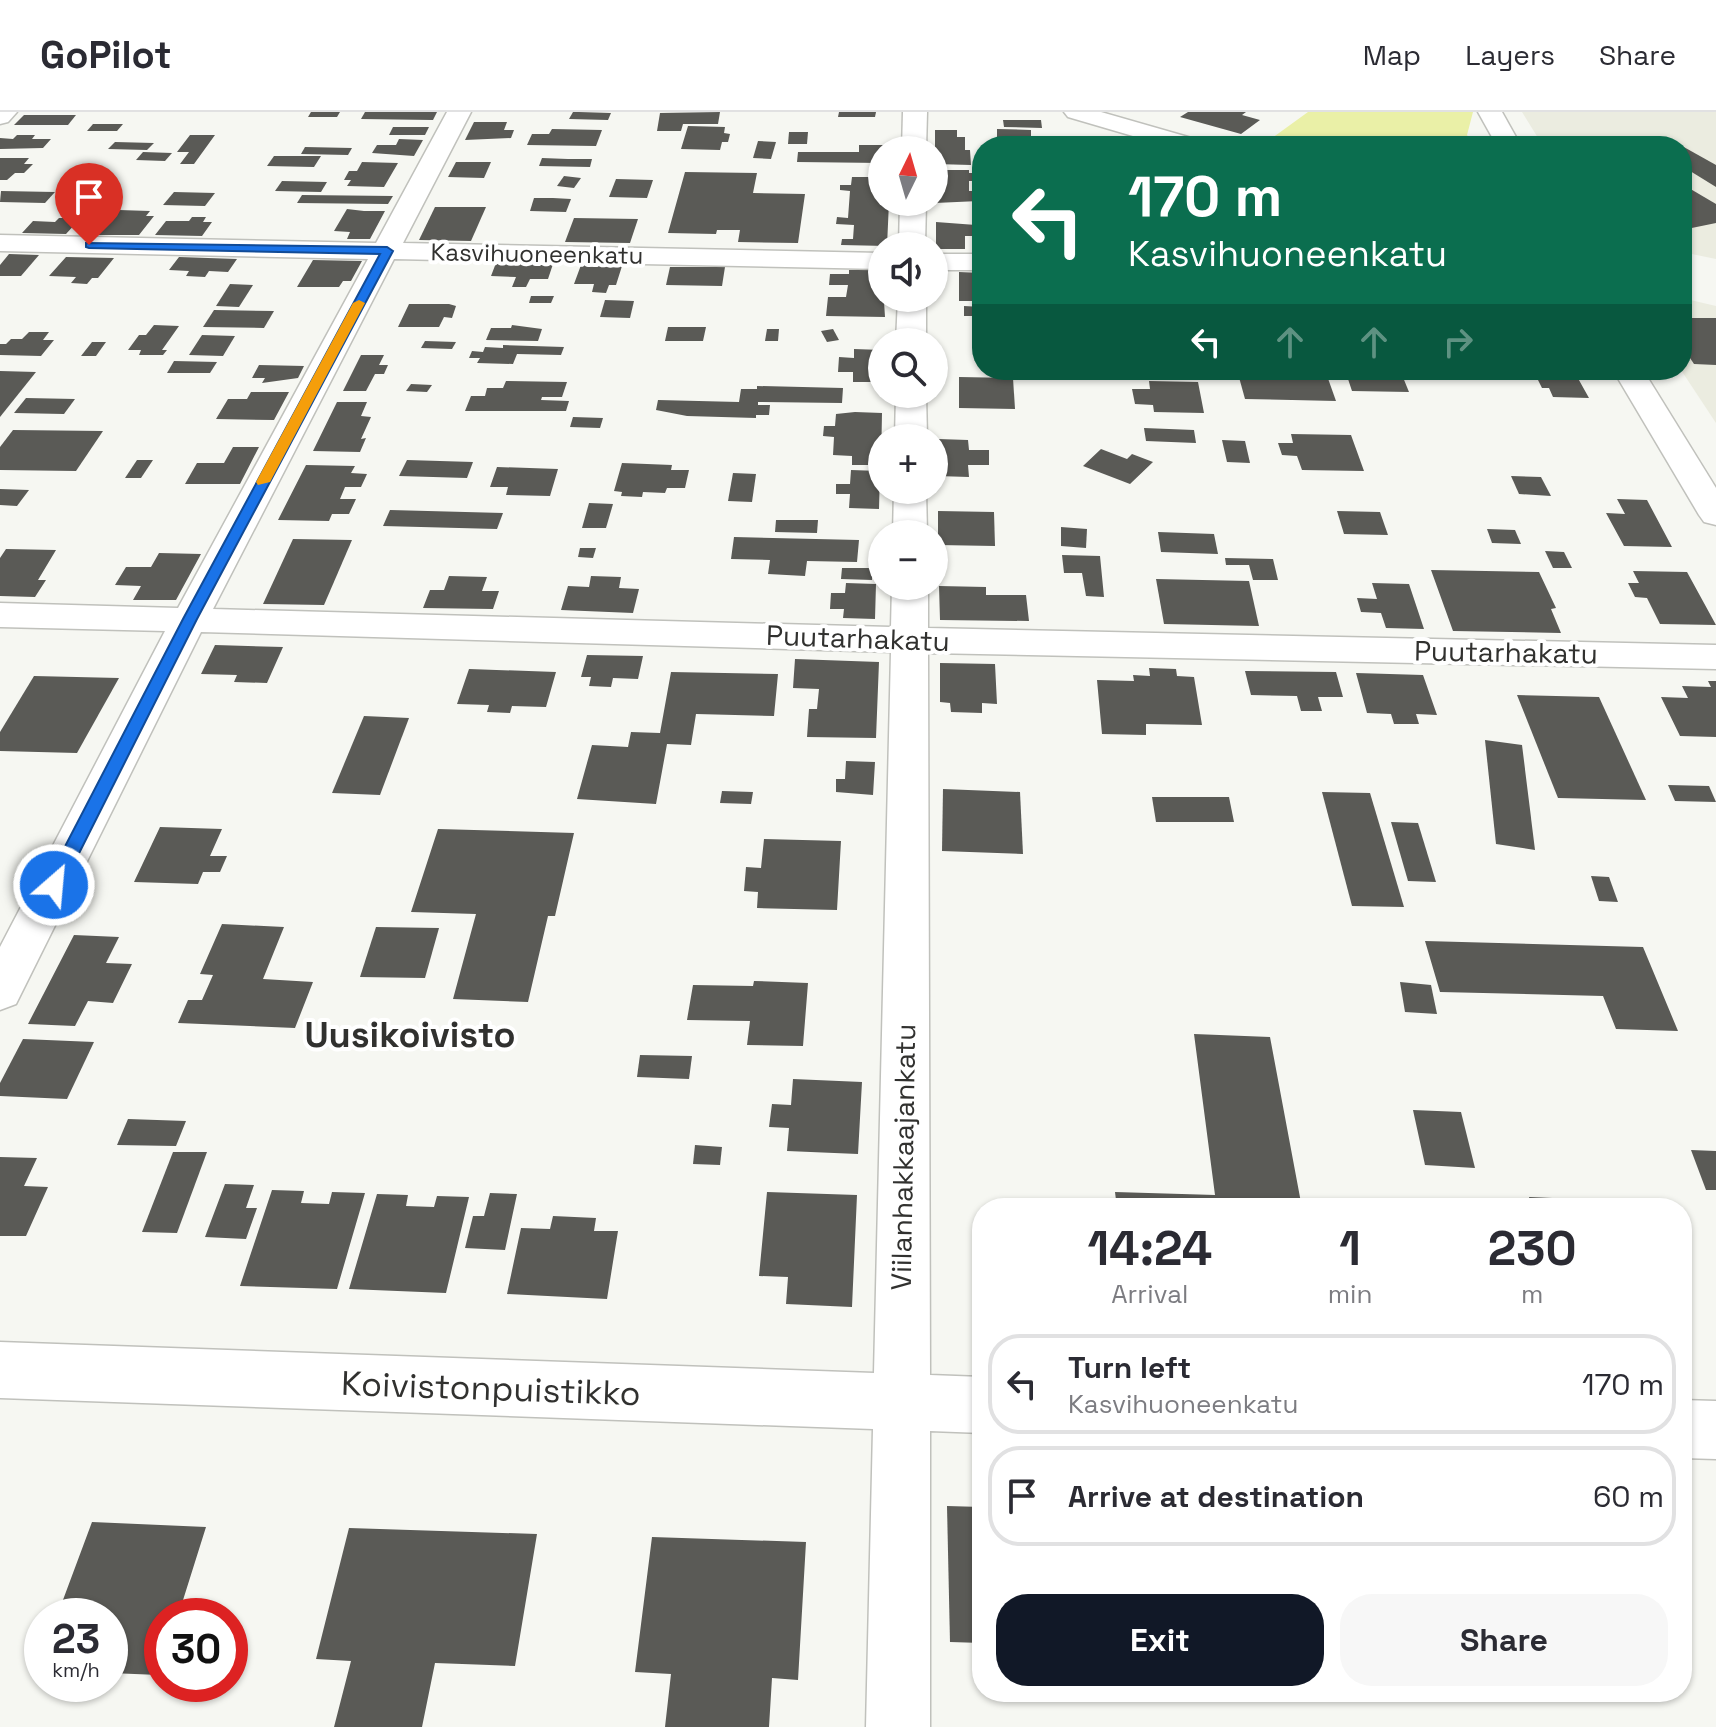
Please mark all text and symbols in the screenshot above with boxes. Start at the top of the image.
text: GoPilot [40,31,172,79]
text: Map [1363,37,1421,73]
text: Layers [1465,37,1555,73]
text: Share [1599,37,1676,73]
north arrow [868,136,948,216]
map controls [868,136,948,600]
text: 170 m [1128,161,1282,232]
pin [55,163,123,245]
icon: left [996,168,1100,272]
icon: arrive [67,175,111,219]
text: Kasvihuoneenkatu [1128,231,1447,277]
button: sound [868,232,948,312]
street label: Kasvihuoneenkatu [430,236,644,271]
icon: left [1184,320,1228,364]
icon: ahead [1268,320,1312,364]
icon: ahead [1352,320,1396,364]
icon: right [1436,320,1480,364]
button: search [868,328,948,408]
button: + [868,424,948,504]
button: − [868,520,948,600]
street label: Puutarhakatu [766,617,950,659]
street label: Puutarhakatu [1414,632,1598,672]
position arrow [12,843,96,927]
district label: Uusikoivisto [304,1012,516,1058]
street label: Viilanhakkaajankatu [883,1023,923,1291]
text: 14:24 [1087,1218,1212,1279]
text: 1 [1339,1218,1361,1279]
text: 230 [1488,1218,1577,1279]
text: Arrival [1111,1277,1188,1311]
text: min [1328,1277,1372,1311]
text: m [1521,1277,1543,1311]
text: Turn left [1068,1348,1191,1387]
street label: Koivistonpuistikko [340,1362,641,1415]
icon: left [1000,1362,1044,1406]
text: 170 m [1582,1365,1664,1404]
text: Kasvihuoneenkatu [1068,1387,1298,1421]
icon: arrive [1000,1474,1044,1518]
text: Arrive at destination [1068,1477,1364,1516]
text: 60 m [1593,1477,1664,1516]
button: Exit [996,1594,1324,1686]
button: Share [1340,1594,1668,1686]
speed limit sign: 30 [144,1598,248,1702]
text: 23 [52,1614,100,1665]
text: km/h [52,1657,100,1683]

